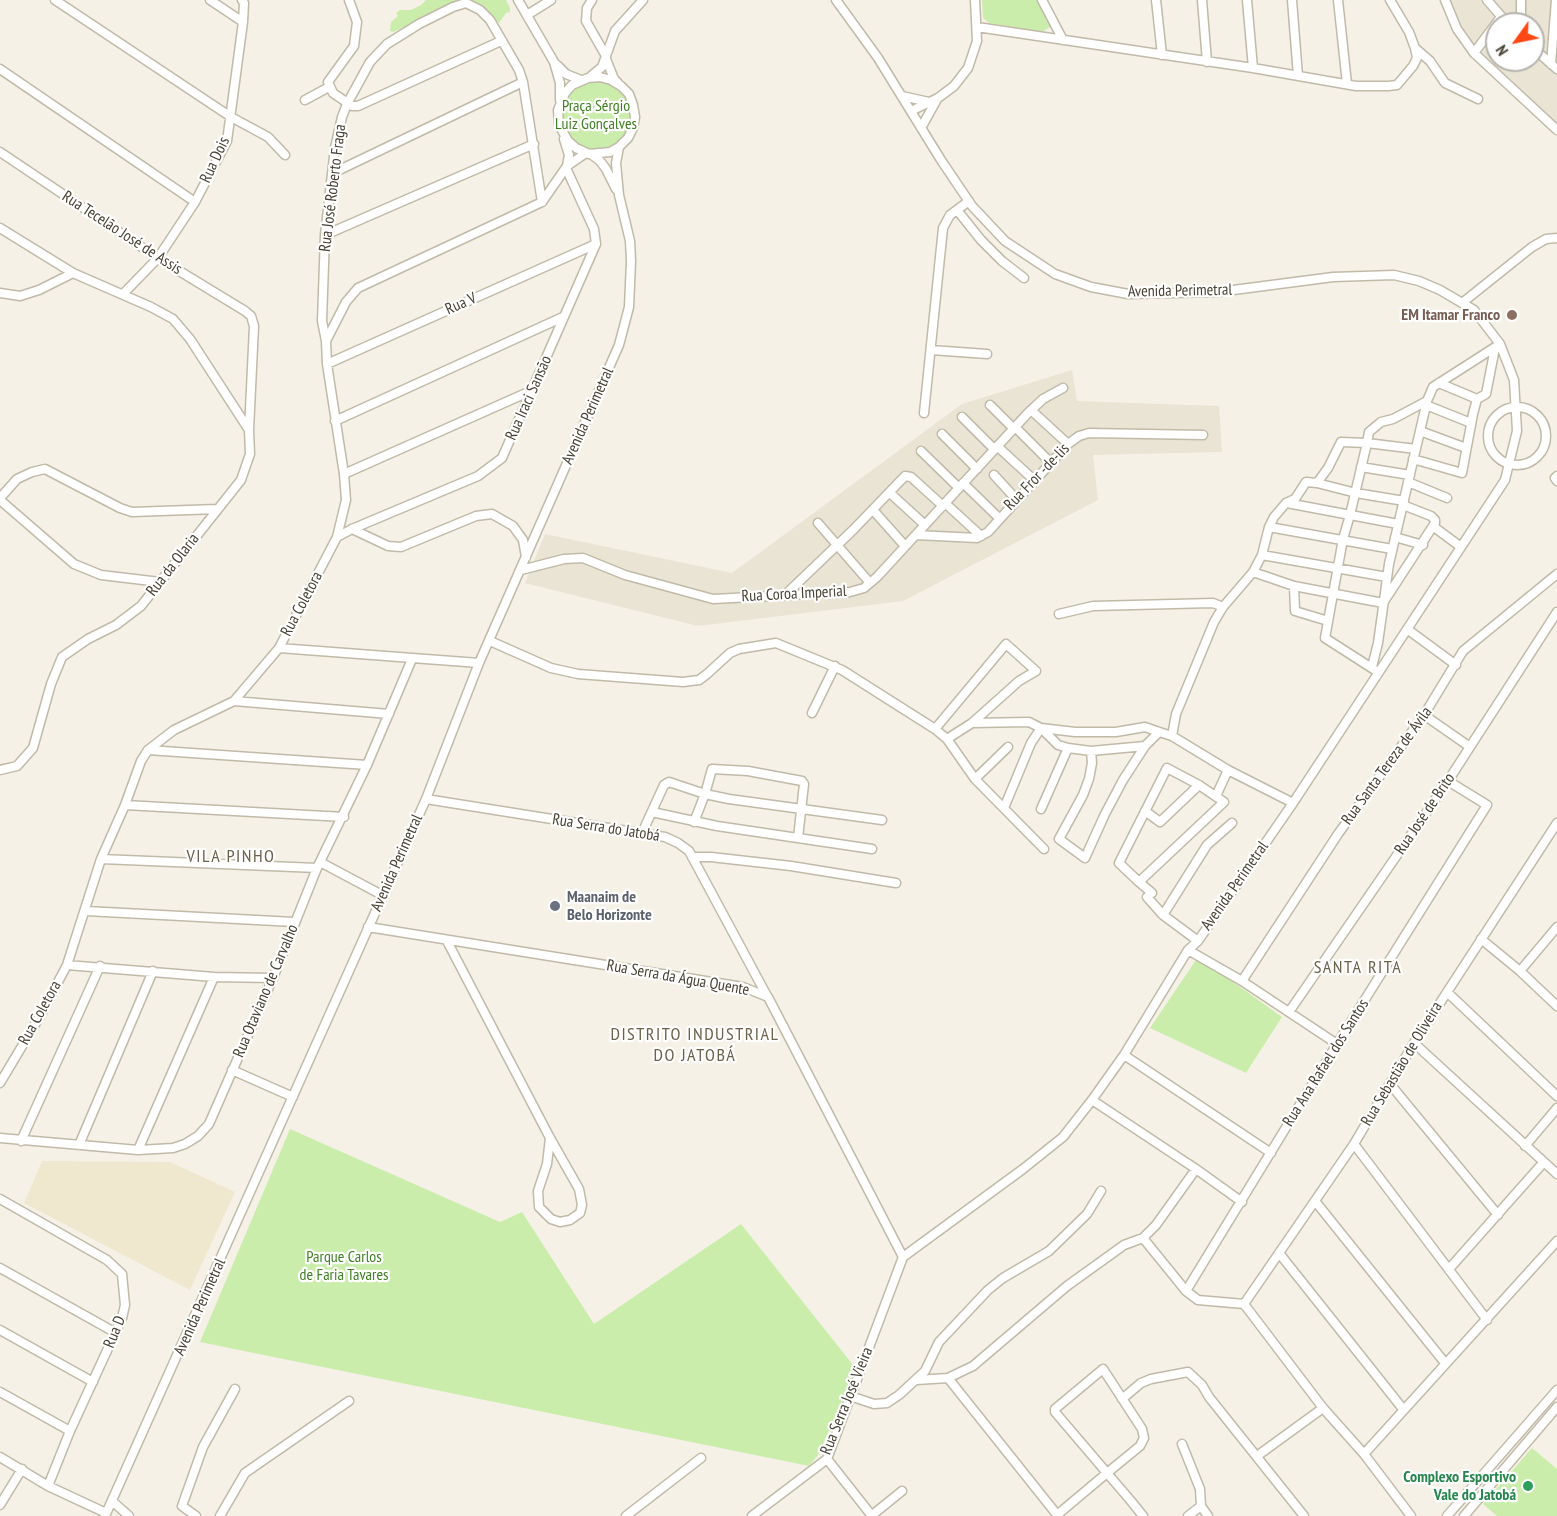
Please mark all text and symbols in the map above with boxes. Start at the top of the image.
north arrow [1485,12,1545,72]
text: N [1491,42,1512,60]
park label: Praça Sérgio Luiz Gonçalves [555,96,637,134]
street label: Rua José Roberto Fraga [316,123,350,253]
street label: Rua Dois [196,134,234,186]
street label: Rua Tecelão José de Assis [58,187,186,279]
street label: Avenida Perimetral [1128,280,1232,302]
street label: Rua V [443,289,479,319]
place label: EM Itamar Franco [1401,305,1500,325]
marker: EM Itamar Franco [1505,308,1519,322]
street label: Rua Iraci Sansão [502,353,556,443]
street label: Avenida Perimetral [558,364,618,468]
street label: Rua Fror -de-lis [1000,440,1074,514]
street label: Rua da Olaria [143,530,203,600]
street label: Rua Coletora [277,568,327,640]
street label: Rua Coroa Imperial [741,582,847,606]
street label: Rua Santa Tereza de Ávila [1338,703,1436,829]
street label: Rua José de Brito [1391,770,1459,858]
street label: Rua Serra do Jatobá [551,810,661,846]
street label: Avenida Perimetral [367,811,427,915]
street label: Avenida Perimetral [1197,838,1273,934]
district label: VILA PINHO [187,846,275,868]
place label: Maanaim de Belo Horizonte [567,887,652,925]
marker: Maanaim de Belo Horizonte [548,899,562,913]
street label: Rua Otaviano de Carvalho [229,922,303,1060]
street label: Rua Serra da Água Quente [605,956,751,1000]
district label: SANTA RITA [1314,957,1402,979]
street label: Rua Coletora [15,978,65,1048]
street label: Rua Ana Rafael dos Santos [1279,996,1373,1130]
street label: Rua Sebastião de Oliveira [1357,999,1447,1129]
district label: DISTRITO INDUSTRIAL DO JATOBÁ [610,1024,780,1066]
park label: Parque Carlos de Faria Tavares [300,1247,388,1285]
street label: Avenida Perimetral [170,1255,230,1359]
street label: Rua D [100,1313,130,1351]
street label: Rua Serra José Vieira [817,1344,877,1458]
place label: Complexo Esportivo Vale do Jatobá [1403,1467,1516,1505]
marker: Complexo Esportivo Vale do Jatobá [1521,1479,1535,1493]

